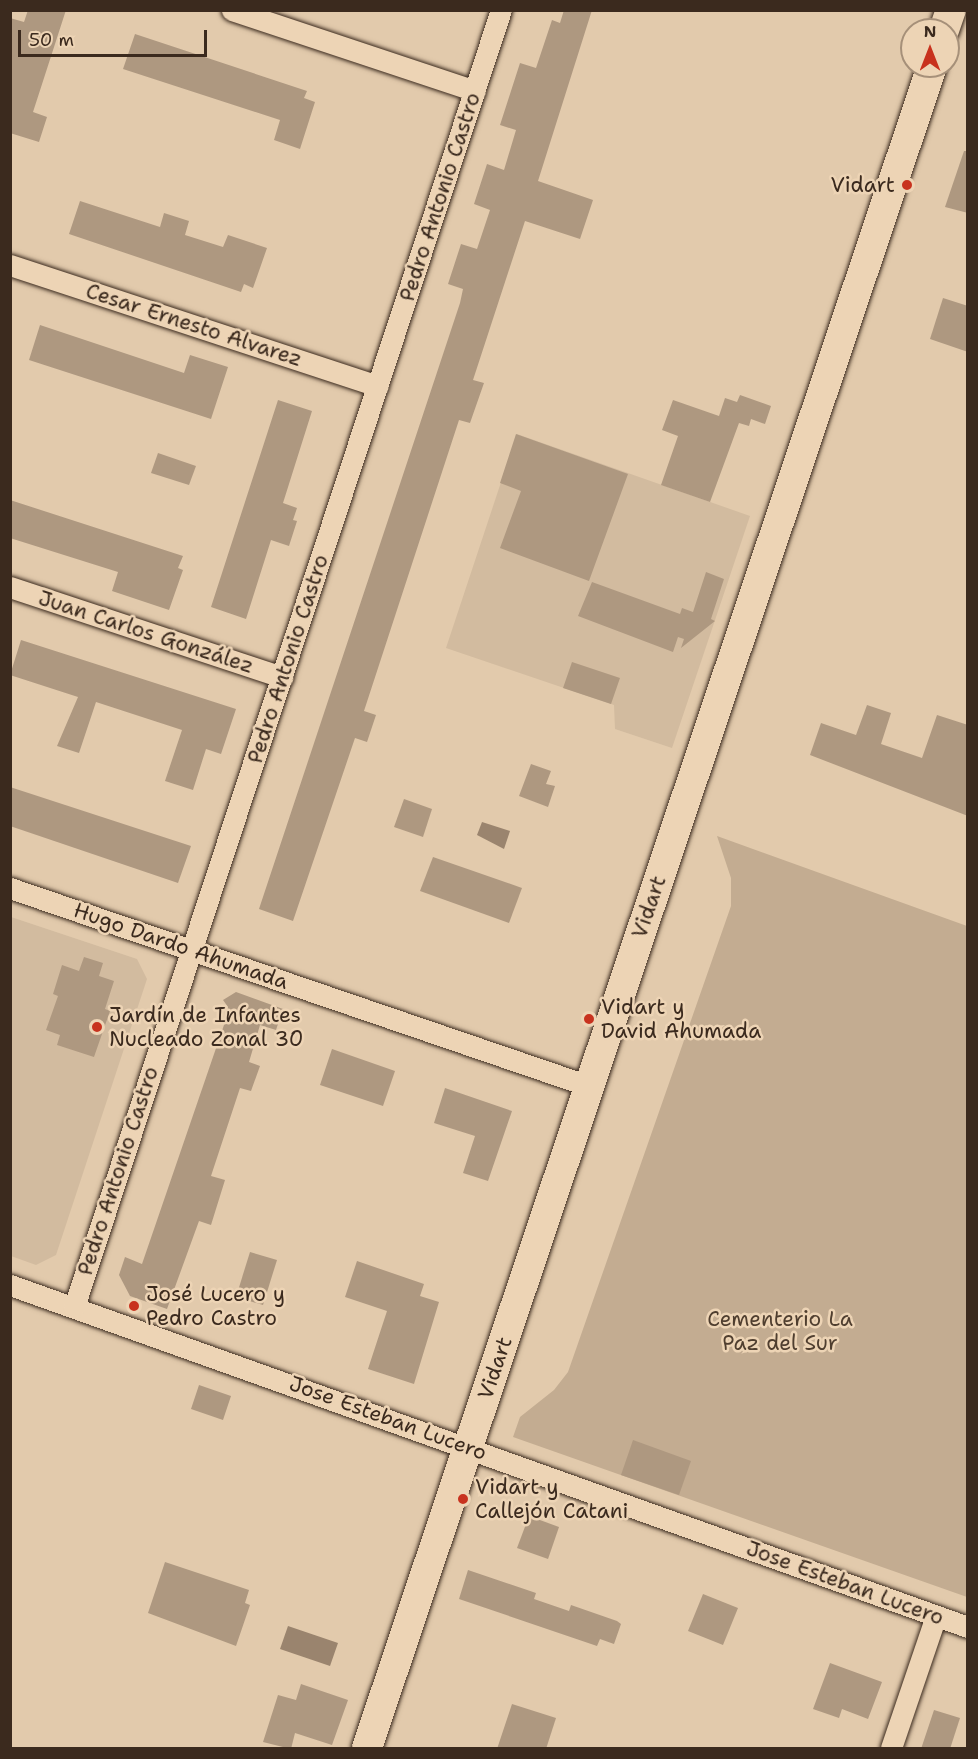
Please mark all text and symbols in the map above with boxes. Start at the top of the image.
scale bar [21,18,210,56]
north arrow [900,18,960,78]
text: N [924,21,936,42]
text: 50 m [29,28,74,52]
street label: Pedro Antonio Castro [394,89,486,305]
place label: Vidart [831,172,895,198]
marker: Vidart [900,178,914,192]
street label: Cesar Ernesto Alvarez [83,278,305,372]
street label: Pedro Antonio Castro [242,551,334,767]
street label: Juan Carlos González [35,585,257,679]
street label: Vidart [627,872,671,942]
street label: Hugo Dardo Ahumada [70,897,292,995]
place label: Vidart y David Ahumada [601,994,761,1044]
place label: Jardín de Infantes Nucleado Zonal 30 [109,1002,304,1052]
marker: Vidart y David Ahumada [582,1012,596,1026]
marker: Jardín de Infantes Nucleado Zonal 30 [90,1020,104,1034]
street label: Pedro Antonio Castro [72,1063,164,1279]
place label: José Lucero y Pedro Castro [146,1281,285,1331]
marker: José Lucero y Pedro Castro [127,1299,141,1313]
park label: Cementerio La Paz del Sur [707,1306,853,1356]
street label: Vidart [473,1333,517,1403]
street label: Jose Esteban Lucero [286,1371,490,1465]
place label: Vidart y Callejón Catani [475,1474,628,1524]
marker: Vidart y Callejón Catani [456,1492,470,1506]
street label: Jose Esteban Lucero [743,1536,947,1630]

